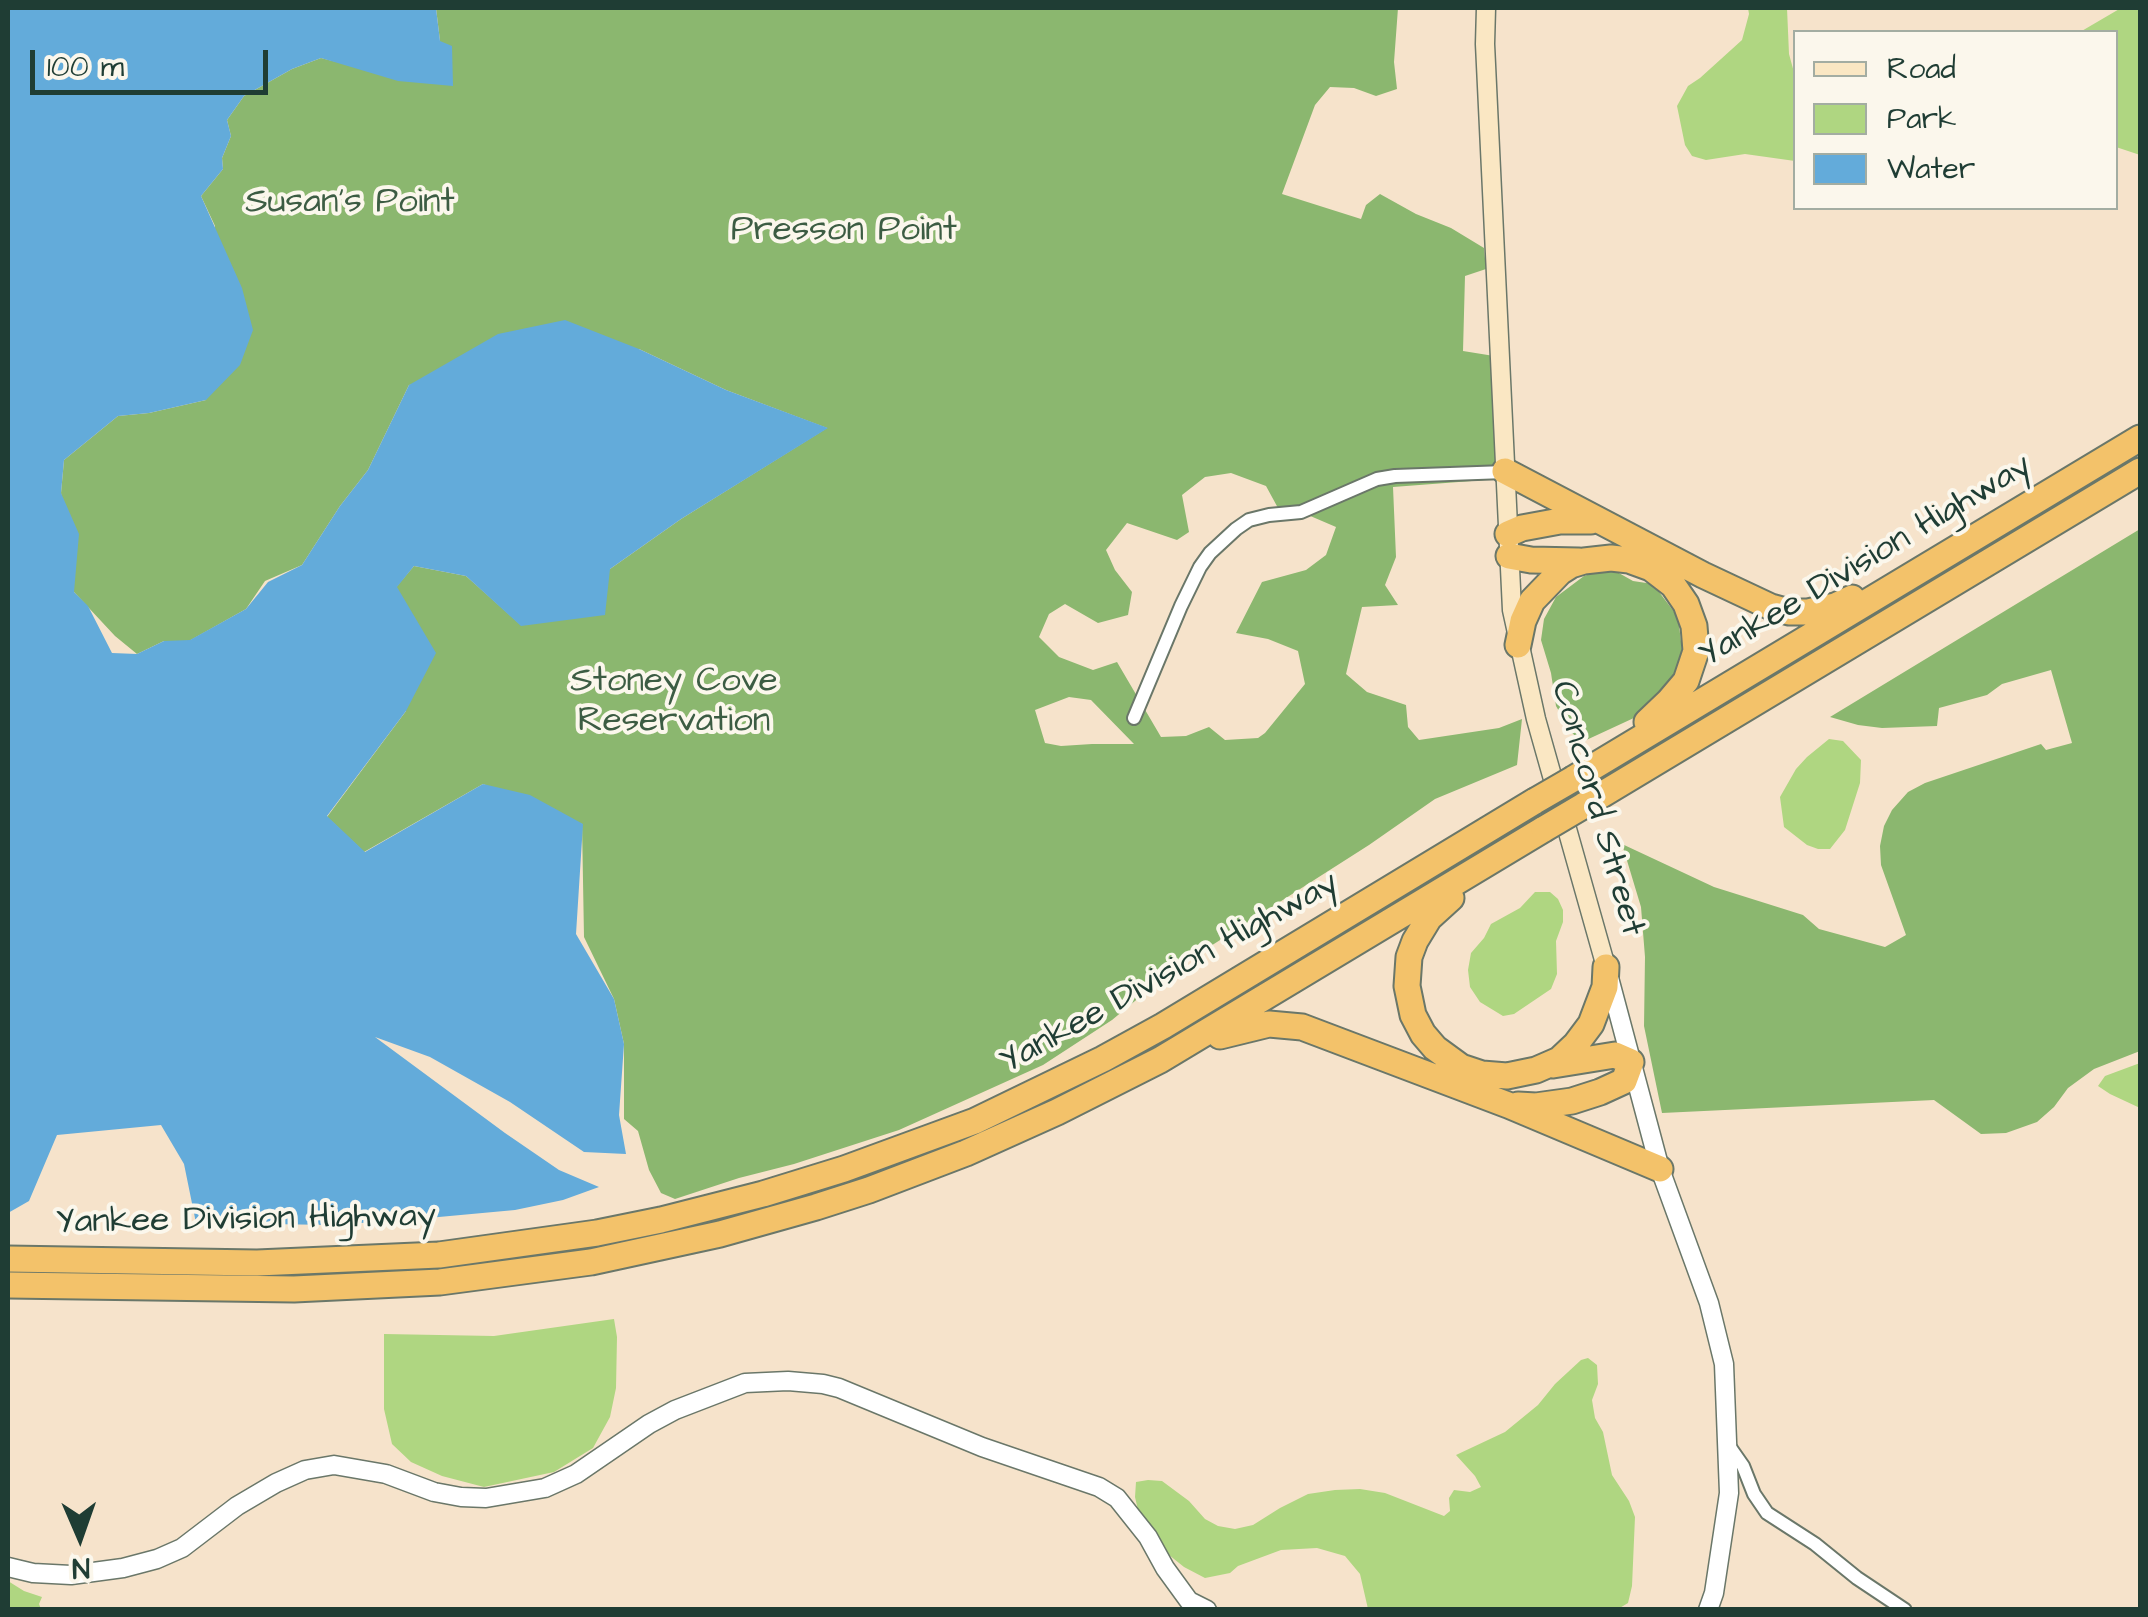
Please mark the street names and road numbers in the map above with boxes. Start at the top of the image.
street label: Yankee Division Highway [1692,446,2040,678]
street label: Concord Street [1540,677,1652,941]
street label: Yankee Division Highway [994,864,1346,1084]
street label: Yankee Division Highway [56,1197,436,1245]

